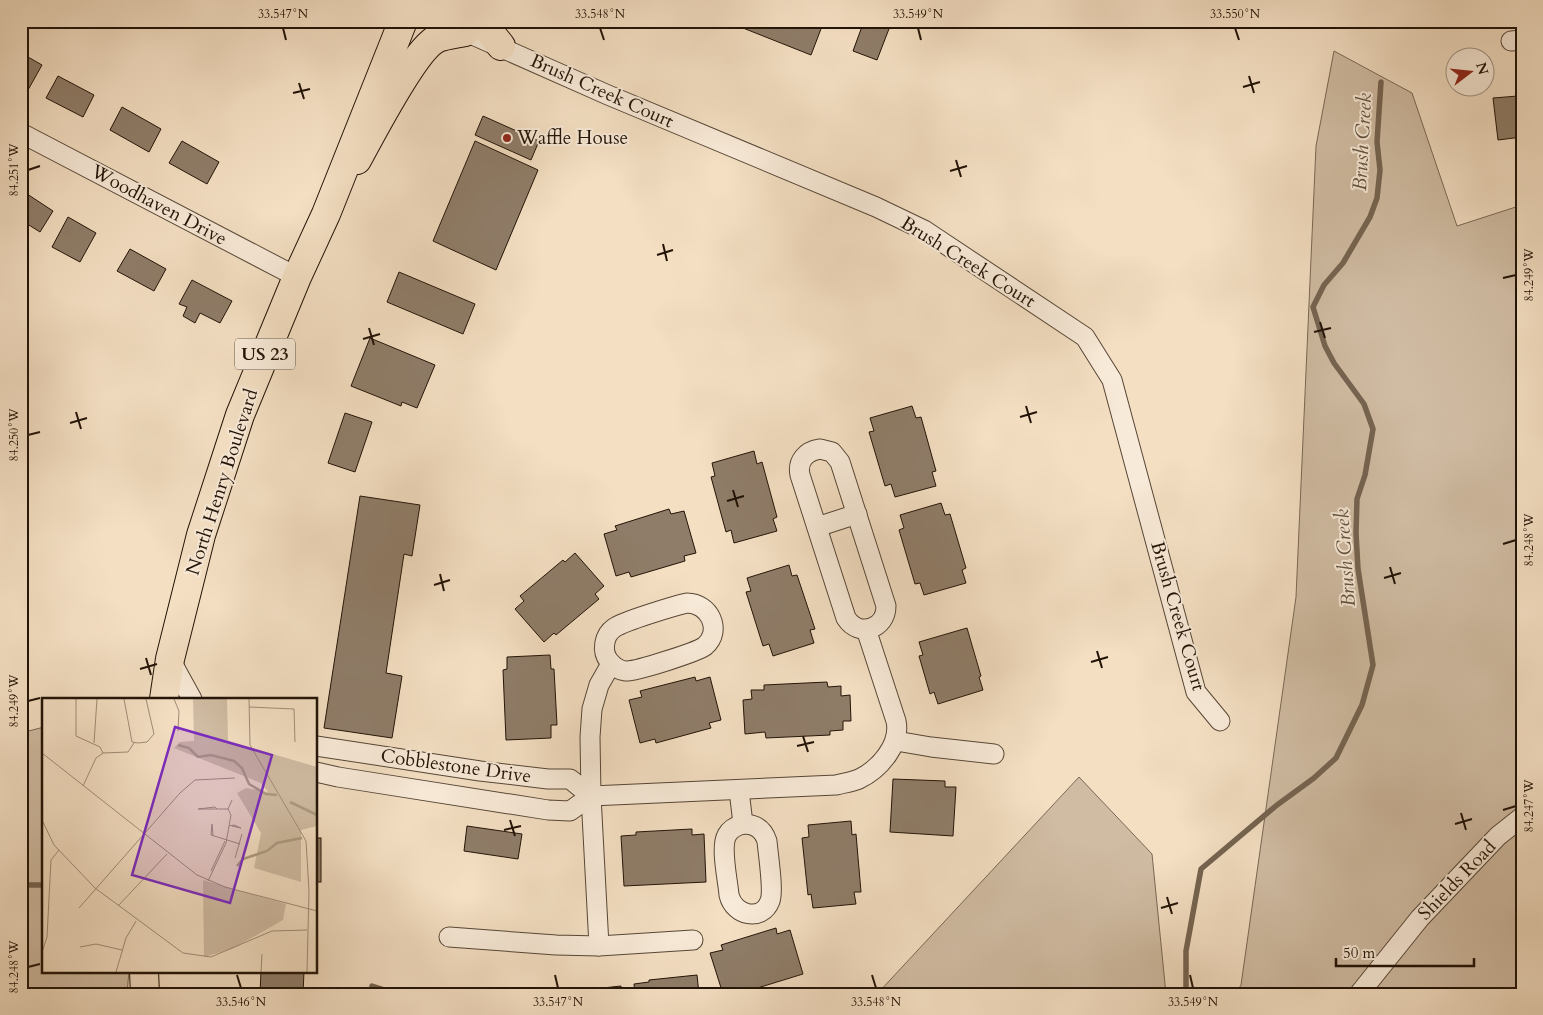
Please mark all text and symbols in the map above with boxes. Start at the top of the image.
text: 33.547°N [258,6,309,22]
text: 33.548°N [575,6,626,22]
text: 33.549°N [893,6,944,22]
text: 33.550°N [1210,6,1261,22]
street label: Brush Creek Court [526,48,678,134]
north arrow [1446,48,1496,98]
text: N [1471,60,1493,77]
water label: Brush Creek [1346,92,1378,192]
place label: Waffle House [516,125,628,151]
marker: Waffle House [501,132,513,144]
text: 84.251°W [6,143,22,197]
street label: Woodhaven Drive [86,158,231,252]
street label: Brush Creek Court [896,210,1040,314]
text: 84.249°W [1521,248,1537,302]
road number: US 23 [235,338,295,369]
street label: North Henry Boulevard [180,386,264,578]
text: 84.250°W [6,408,22,462]
water label: Brush Creek [1328,508,1362,608]
text: 84.248°W [1521,513,1537,567]
street label: Brush Creek Court [1144,538,1212,694]
text: 84.249°W [6,674,22,728]
inset map [42,698,318,972]
street label: Cobblestone Drive [379,743,533,789]
text: 84.247°W [1521,779,1537,833]
street label: Shields Road [1412,834,1502,926]
scale bar [1336,935,1473,967]
text: 84.248°W [6,940,22,994]
text: 50 m [1343,943,1375,963]
text: 33.546°N [216,994,267,1010]
text: 33.547°N [533,994,584,1010]
text: 33.548°N [851,994,902,1010]
text: 33.549°N [1168,994,1219,1010]

